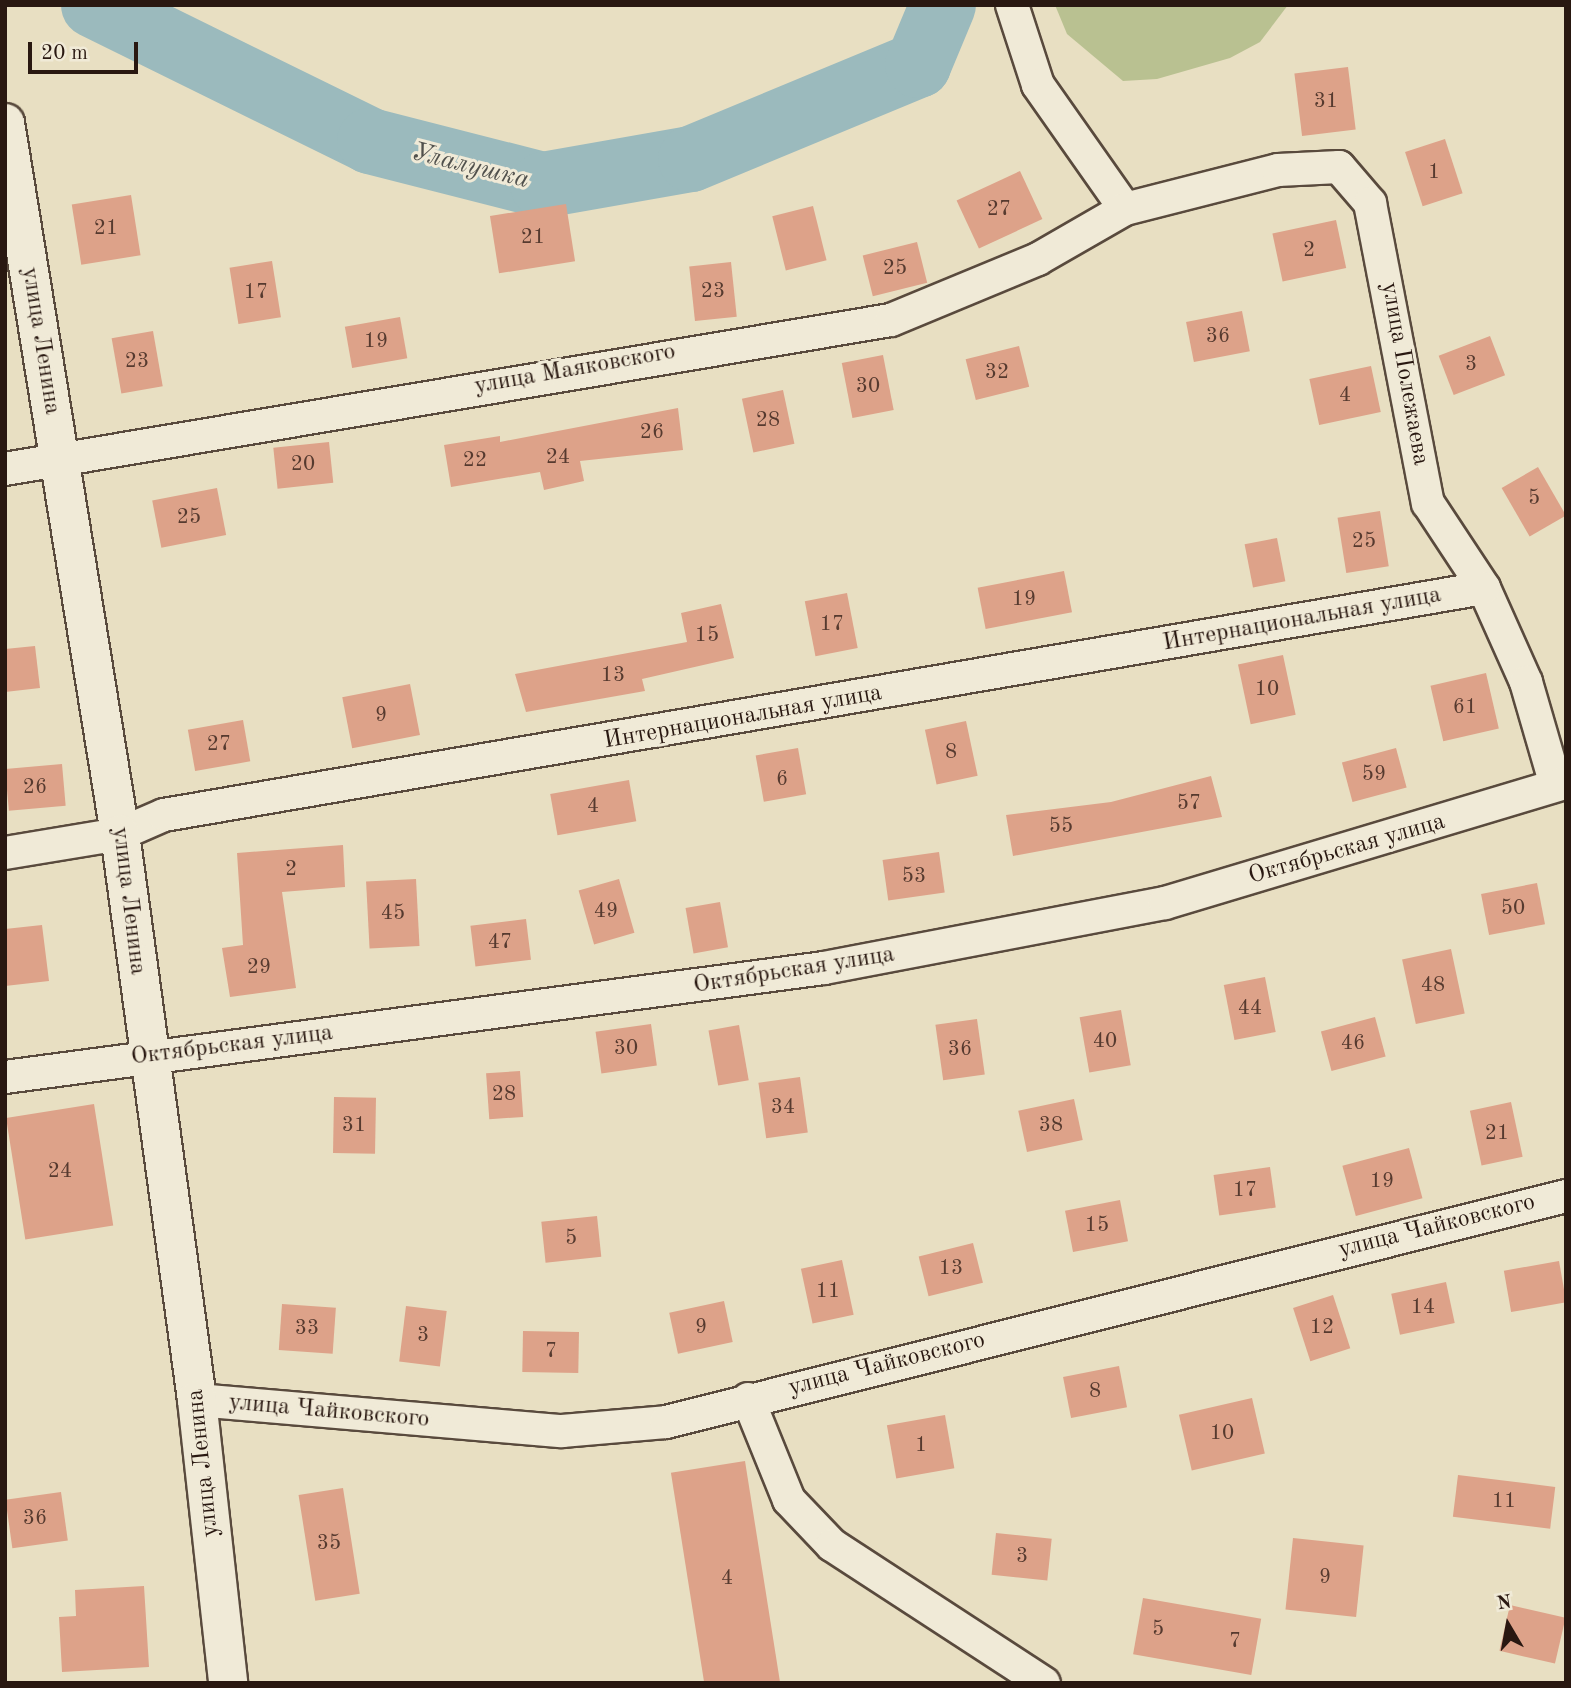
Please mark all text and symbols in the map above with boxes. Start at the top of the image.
scale bar [32,28,142,72]
text: 20 m [41,43,88,64]
house number: 31 [1314,89,1338,115]
water label: Улалушка [408,137,532,197]
house number: 1 [1428,160,1440,186]
house number: 27 [987,197,1011,223]
house number: 21 [94,216,118,242]
house number: 21 [521,225,545,251]
house number: 2 [1303,238,1315,264]
house number: 25 [883,256,907,282]
street label: улица Ленина [14,265,66,417]
house number: 23 [701,279,725,305]
house number: 17 [244,280,268,306]
street label: улица Полежаева [1374,280,1434,468]
house number: 36 [1206,324,1230,350]
house number: 19 [364,329,388,355]
street label: улица Маяковского [472,338,678,402]
house number: 23 [125,349,149,375]
house number: 3 [1465,352,1477,378]
house number: 32 [985,360,1009,386]
house number: 30 [856,374,880,400]
house number: 4 [1339,383,1351,409]
house number: 28 [756,408,780,434]
house number: 26 [640,420,664,446]
house number: 24 [546,445,570,471]
house number: 22 [463,448,487,474]
house number: 20 [291,452,315,478]
house number: 5 [1528,486,1540,512]
house number: 25 [177,505,201,531]
house number: 25 [1352,529,1376,555]
street label: Интернациональная улица [1161,581,1443,659]
house number: 19 [1012,587,1036,613]
house number: 17 [820,612,844,638]
house number: 15 [695,623,719,649]
house number: 13 [601,663,625,689]
house number: 10 [1255,677,1279,703]
street label: Интернациональная улица [602,679,884,757]
house number: 61 [1453,695,1477,721]
house number: 9 [375,703,387,729]
house number: 27 [207,732,231,758]
house number: 8 [945,740,957,766]
house number: 59 [1362,762,1386,788]
house number: 6 [776,767,788,793]
house number: 26 [23,775,47,801]
house number: 57 [1177,791,1201,817]
house number: 4 [587,794,599,820]
street label: Октябрьская улица [1245,808,1449,892]
house number: 55 [1049,814,1073,840]
street label: улица Ленина [105,825,151,977]
house number: 2 [285,857,297,883]
house number: 53 [902,864,926,890]
house number: 50 [1501,896,1525,922]
house number: 49 [594,899,618,925]
house number: 45 [381,901,405,927]
house number: 47 [488,930,512,956]
street label: Октябрьская улица [691,941,897,1001]
house number: 29 [247,955,271,981]
house number: 48 [1421,973,1445,999]
house number: 44 [1238,996,1262,1022]
street label: Октябрьская улица [129,1019,335,1073]
house number: 40 [1093,1029,1117,1055]
house number: 46 [1341,1031,1365,1057]
house number: 30 [614,1036,638,1062]
house number: 36 [948,1037,972,1063]
house number: 28 [492,1082,516,1108]
house number: 34 [771,1095,795,1121]
house number: 31 [342,1113,366,1139]
house number: 38 [1039,1113,1063,1139]
house number: 21 [1485,1121,1509,1147]
house number: 24 [48,1159,72,1185]
house number: 19 [1370,1169,1394,1195]
house number: 17 [1233,1178,1257,1204]
street label: улица Чайковского [1336,1189,1538,1265]
house number: 15 [1085,1213,1109,1239]
house number: 5 [565,1226,577,1252]
house number: 13 [939,1256,963,1282]
house number: 11 [816,1279,840,1305]
house number: 14 [1411,1295,1435,1321]
house number: 9 [695,1315,707,1341]
house number: 12 [1310,1315,1334,1341]
house number: 33 [295,1316,319,1342]
house number: 3 [417,1323,429,1349]
street label: улица Чайковского [786,1327,988,1403]
house number: 7 [545,1339,557,1365]
house number: 8 [1089,1379,1101,1405]
street label: улица Ленина [182,1387,226,1539]
street label: улица Чайковского [227,1389,431,1435]
house number: 10 [1210,1421,1234,1447]
house number: 1 [915,1433,927,1459]
house number: 11 [1492,1489,1516,1515]
house number: 36 [23,1506,47,1532]
house number: 35 [317,1531,341,1557]
house number: 3 [1016,1544,1028,1570]
house number: 9 [1319,1565,1331,1591]
house number: 4 [721,1566,733,1592]
north arrow [1473,1590,1543,1660]
text: N [1495,1593,1513,1614]
house number: 5 [1152,1617,1164,1643]
house number: 7 [1229,1629,1241,1655]

